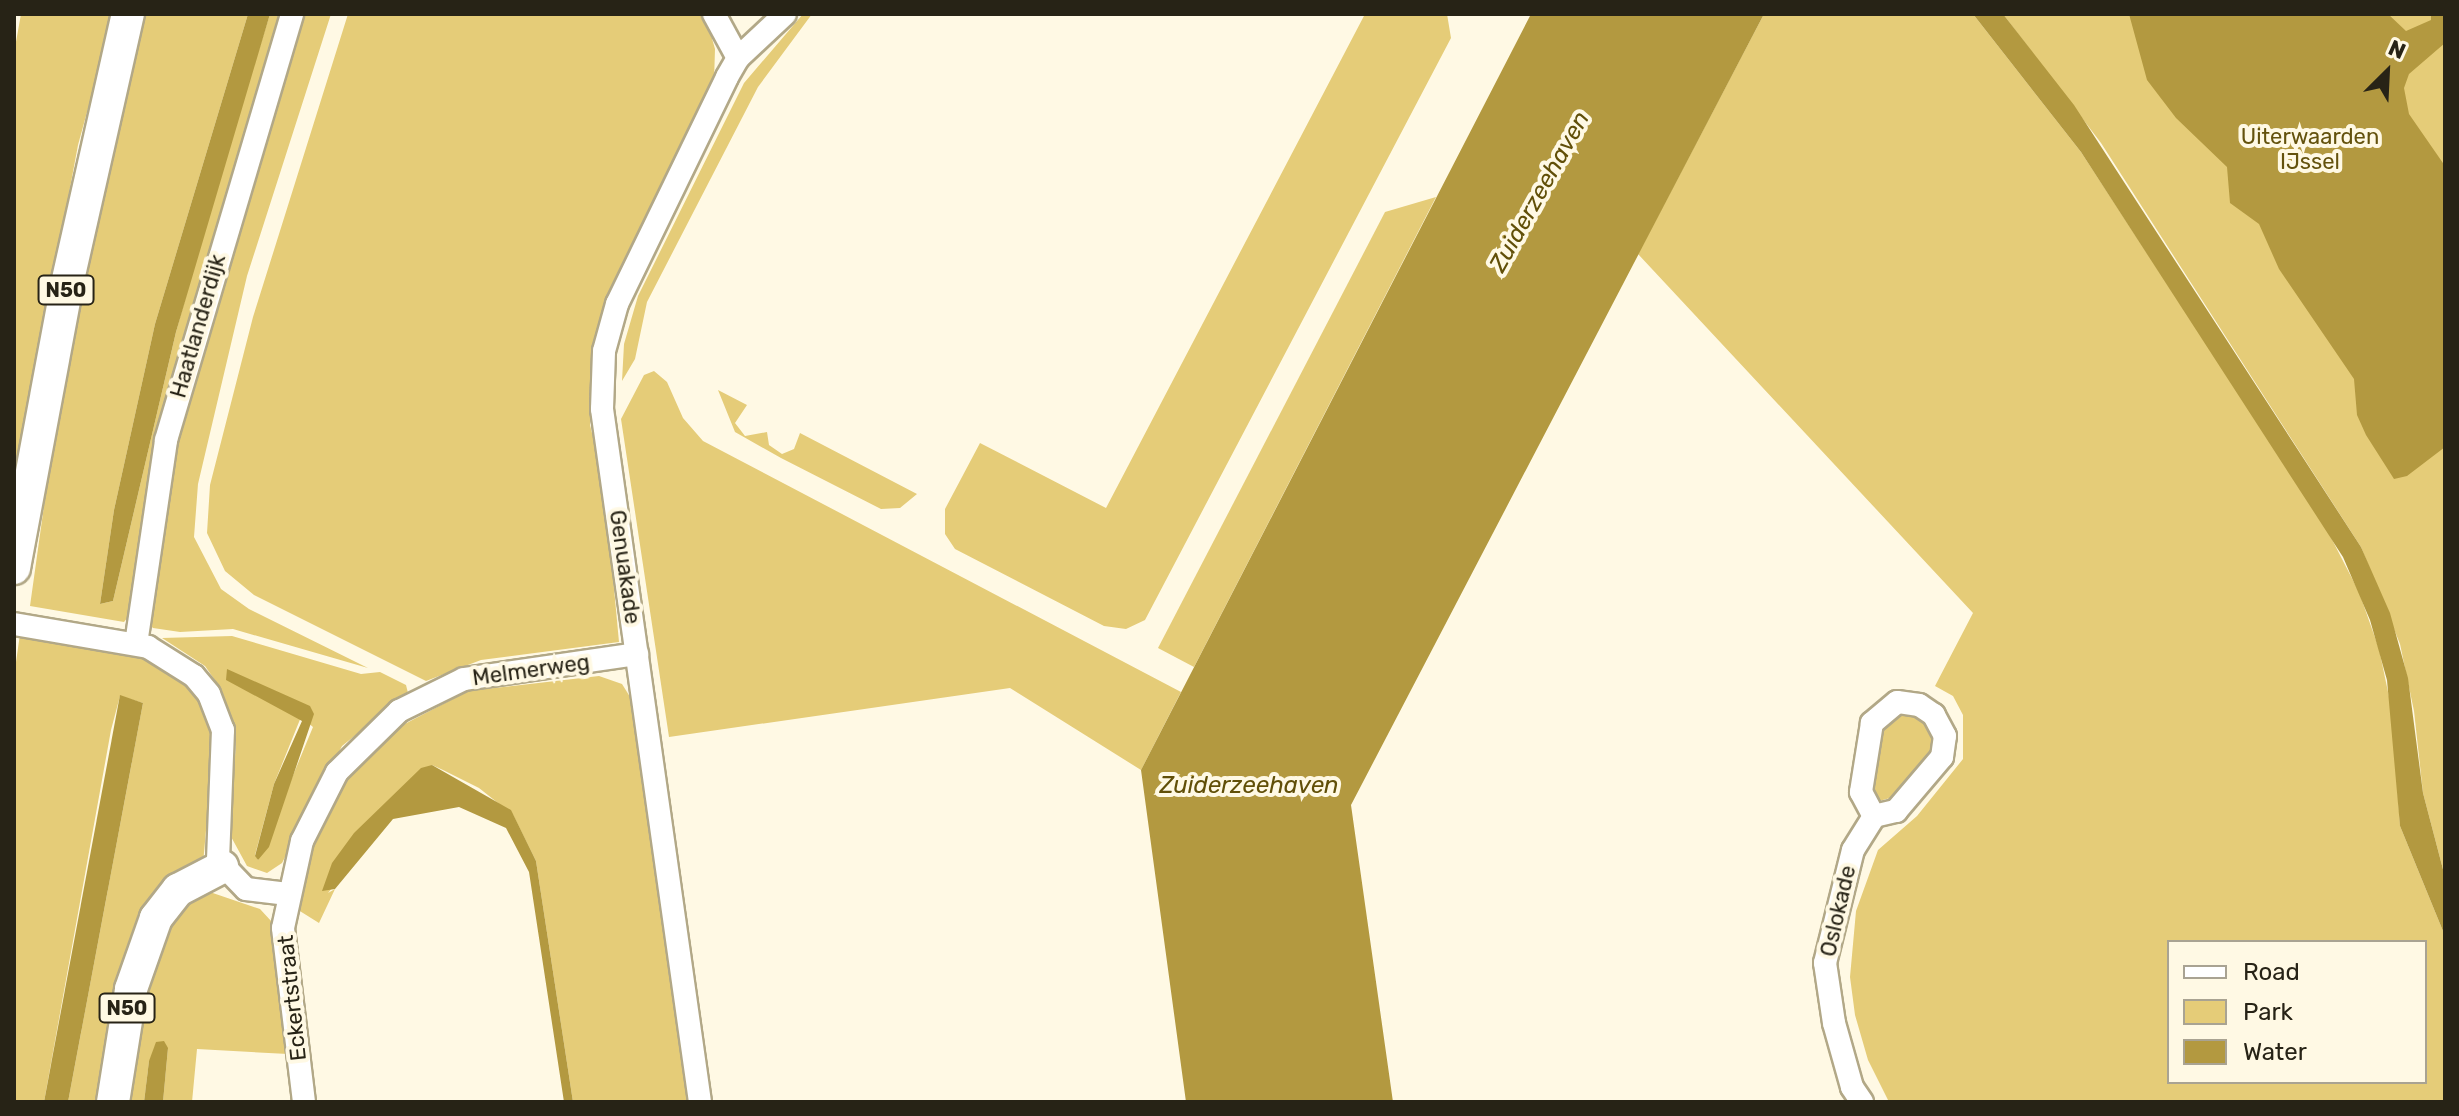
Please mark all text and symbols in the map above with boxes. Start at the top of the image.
north arrow [2347,32,2427,112]
text: N [2384,34,2410,65]
water label: Zuiderzeehaven [1484,107,1596,277]
park label: Uiterwaarden IJssel [2241,123,2379,174]
street label: Haatlanderdijk [165,251,231,401]
road number: N50 [36,274,96,306]
street label: Genuakade [604,508,646,626]
street label: Melmerweg [471,649,591,691]
water label: Zuiderzeehaven [1159,772,1339,800]
street label: Oslokade [1815,863,1861,959]
street label: Eckertstraat [272,934,312,1062]
legend [2167,940,2427,1084]
text: Road [2243,958,2300,986]
road number: N50 [97,992,157,1024]
text: Park [2243,998,2293,1026]
text: Water [2243,1038,2307,1066]

